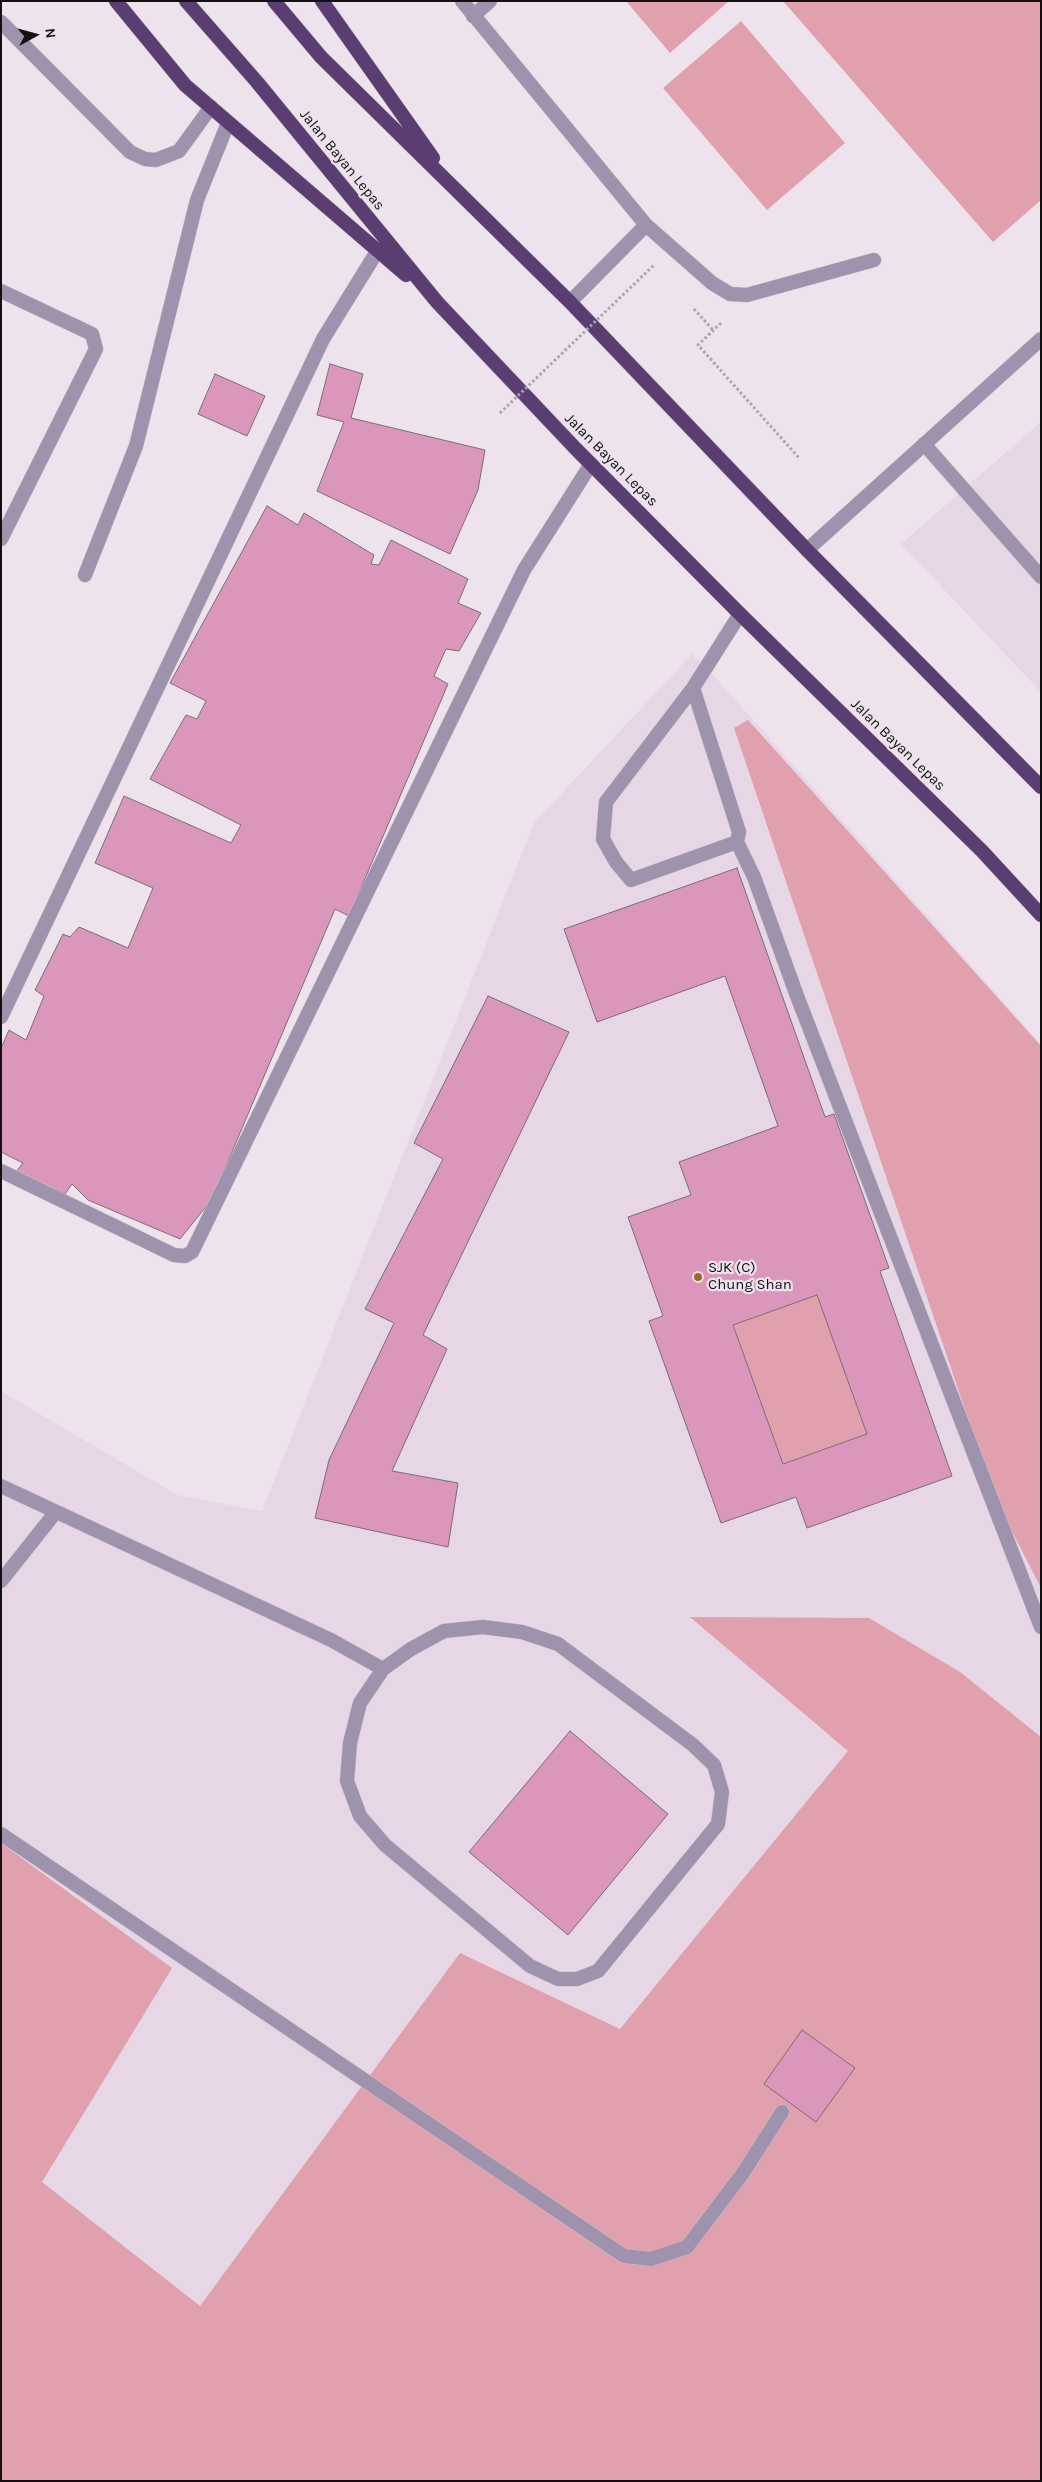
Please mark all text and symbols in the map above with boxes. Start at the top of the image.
north arrow [10,10,60,60]
text: N [41,27,59,39]
street label: Jalan Bayan Lepas [296,106,388,214]
street label: Jalan Bayan Lepas [561,410,661,510]
street label: Jalan Bayan Lepas [847,695,949,795]
place label: SJK (C) Chung Shan [708,1259,792,1294]
marker: SJK (C) Chung Shan [692,1271,704,1283]

